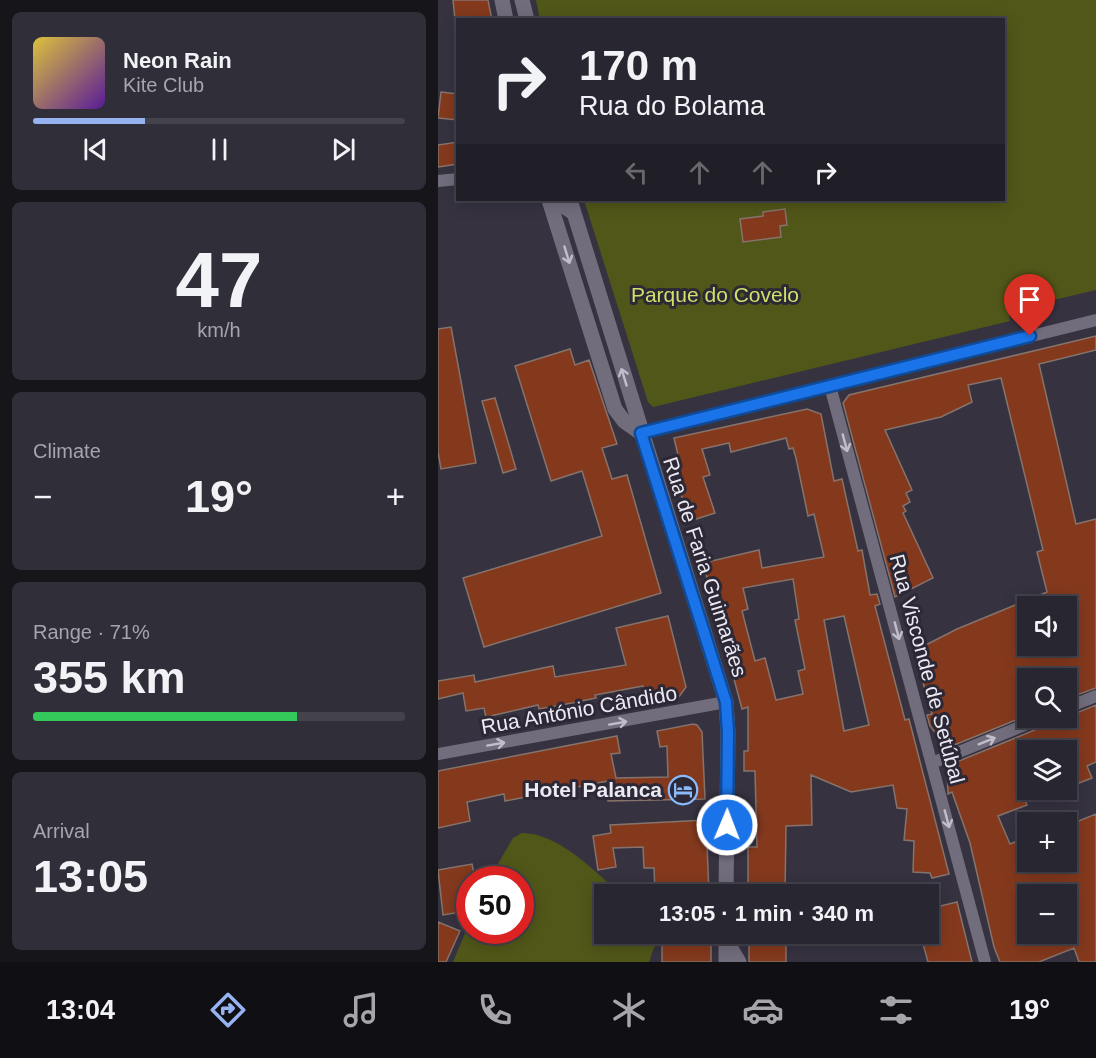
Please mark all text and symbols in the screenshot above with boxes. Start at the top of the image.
icon: right [480,42,558,120]
text: 170 m [579,42,698,89]
text: Neon Rain [123,48,232,73]
text: Kite Club [123,74,204,96]
text: Rua do Bolama [579,91,765,121]
icon: previous [79,133,112,166]
icon: pause [203,133,236,166]
icon: next [327,133,360,166]
icon: left [620,156,653,189]
icon: ahead [683,156,716,189]
icon: ahead [746,156,779,189]
icon: right [809,156,842,189]
text: 47 [176,236,262,324]
one-way arrow [562,245,573,264]
pin [1004,274,1055,336]
park label: Parque do Covelo [631,283,799,306]
icon: arrive [1013,283,1046,316]
text: km/h [197,319,241,341]
one-way arrow [618,368,629,387]
one-way arrow [840,433,852,452]
text: Climate [33,440,101,462]
street label: Rua de Faria Guimarães [659,454,752,680]
text: 19° [185,471,253,522]
text: − [33,478,52,515]
text: + [386,478,405,515]
street label: Rua Visconde de Setúbal [886,552,969,786]
map controls [1017,596,1077,944]
button: sound [1017,596,1077,656]
text: Range · 71% [33,621,150,643]
one-way arrow [891,621,903,640]
text: 355 km [33,652,186,703]
button: search [1017,668,1077,728]
street label: Rua António Cândido [479,681,679,738]
one-way arrow [607,717,627,728]
one-way arrow [977,734,995,745]
one-way arrow [485,738,505,749]
button: layers [1017,740,1077,800]
hotel icon: Hotel Palanca [667,774,699,806]
place label: Hotel Palanca [524,778,662,801]
position arrow [695,793,759,857]
one-way arrow [942,809,954,828]
button: + [1017,812,1077,872]
text: Arrival [33,820,90,842]
text: 13:05 [33,851,148,902]
speed limit sign: 50 [456,866,534,944]
button: − [1017,884,1077,944]
text: 13:05 · 1 min · 340 m [659,901,874,926]
icon: directions [207,989,249,1031]
icon: music [340,989,382,1031]
icon: phone [474,989,516,1031]
icon: climate [608,989,650,1031]
icon: car [742,989,784,1031]
icon: filters [875,989,917,1031]
text: 13:04 [46,995,115,1025]
text: 19° [1009,995,1050,1025]

